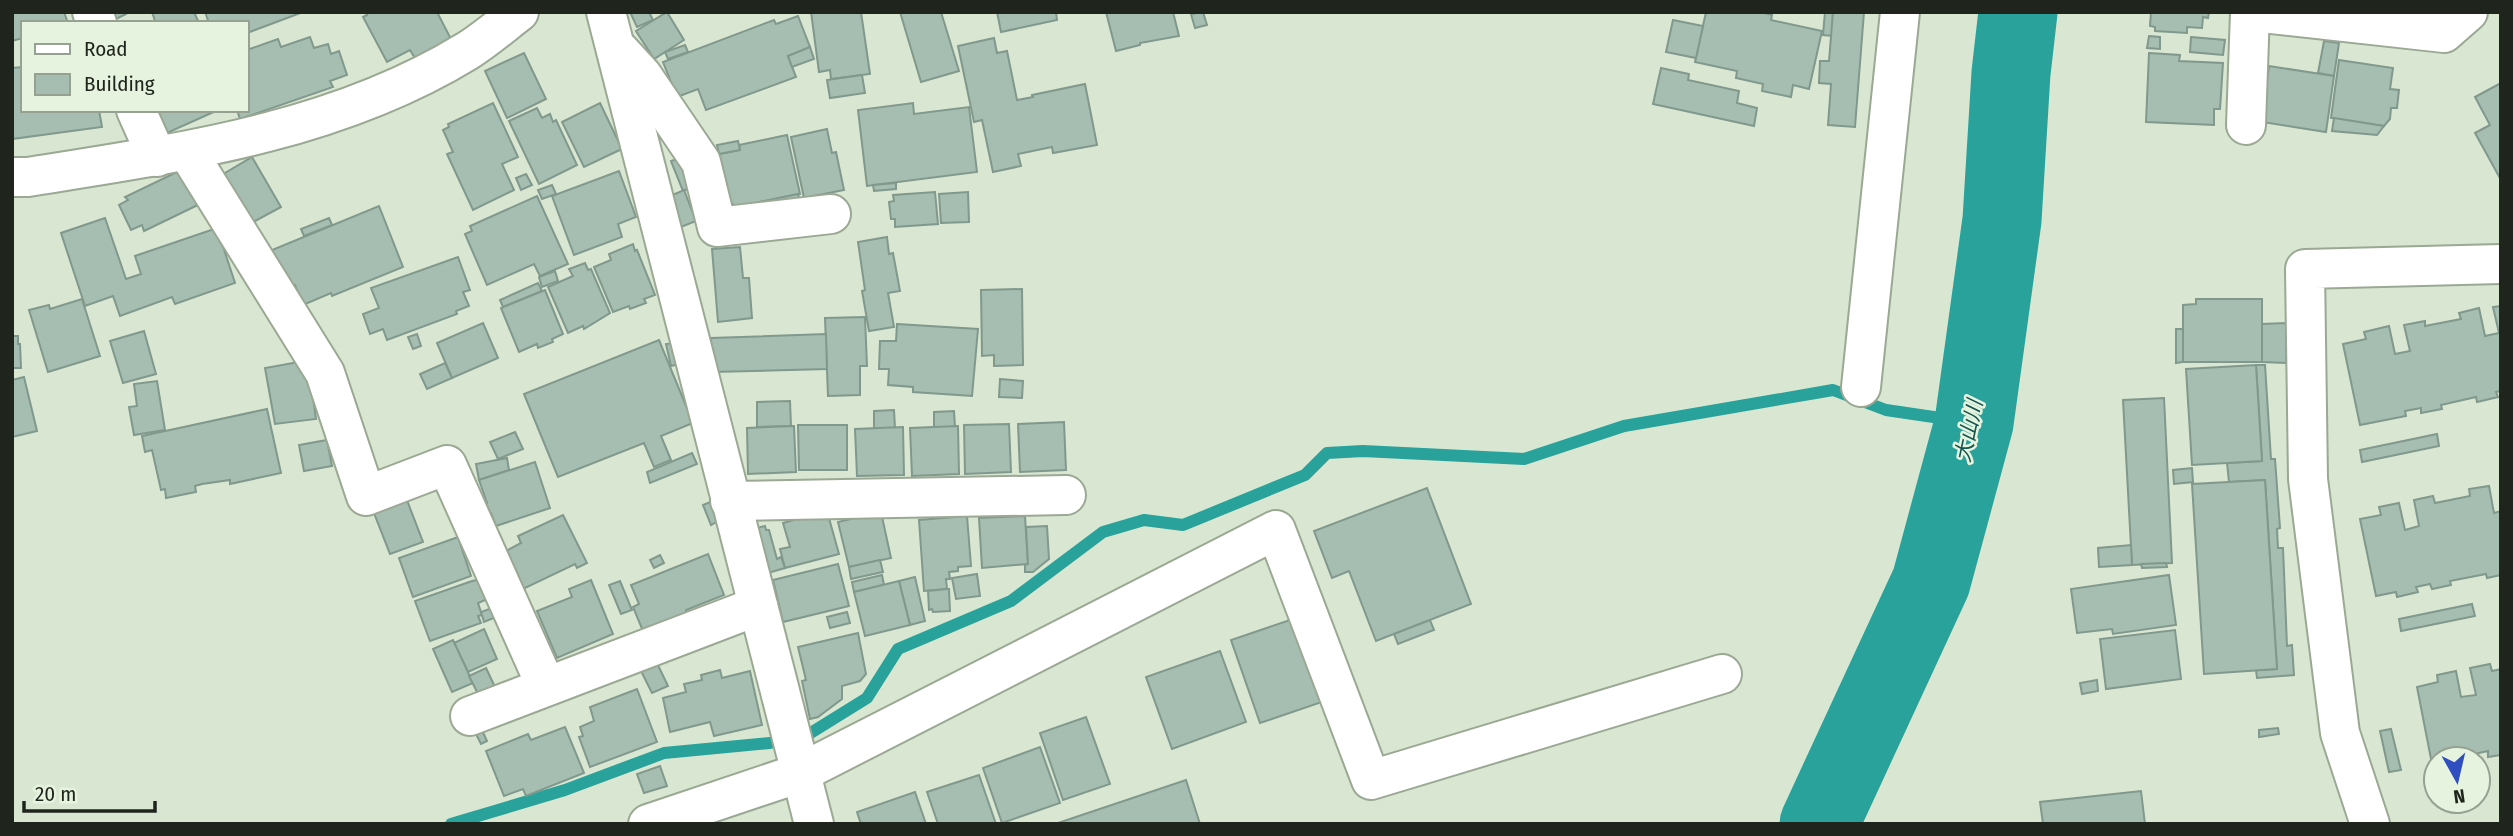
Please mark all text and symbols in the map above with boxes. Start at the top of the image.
legend [21,21,248,112]
text: Road [84,36,128,62]
text: Building [84,71,155,97]
water label: 大山川 [1950,396,1989,465]
north arrow [2422,745,2492,815]
scale bar [24,770,156,814]
text: 20 m [35,781,76,807]
text: N [2452,784,2467,809]

